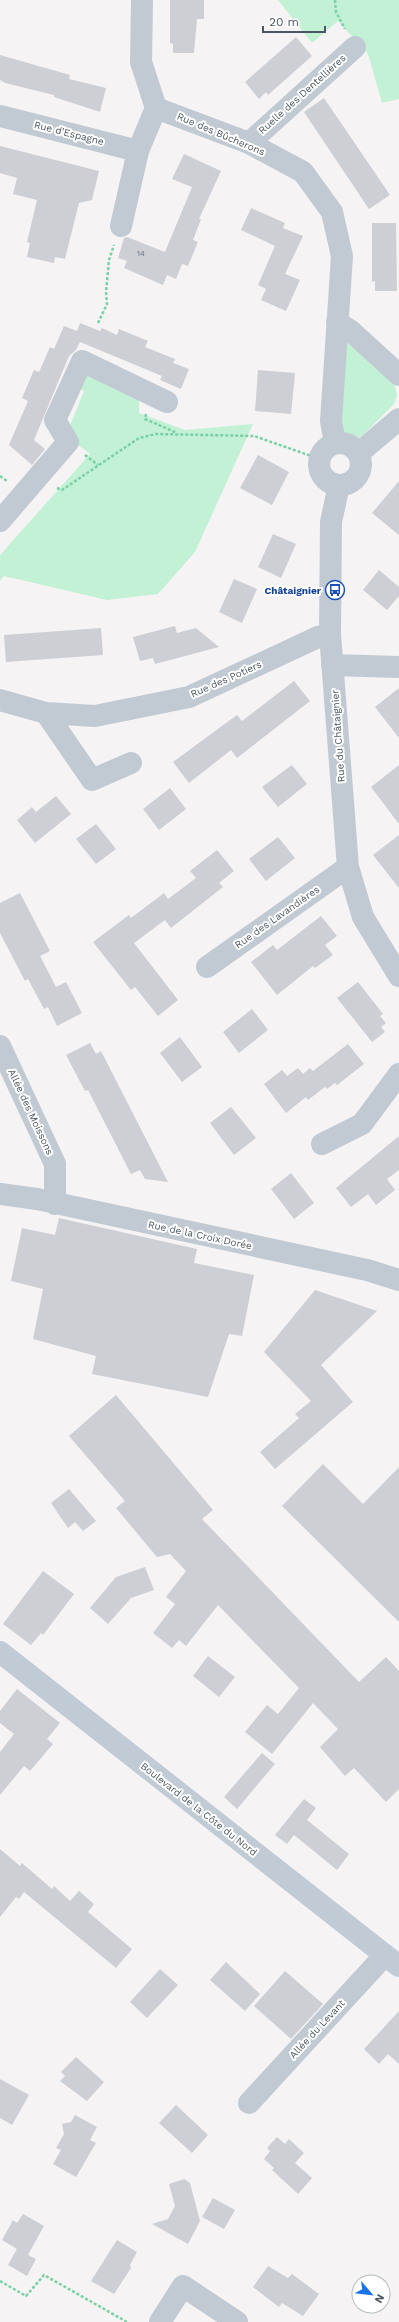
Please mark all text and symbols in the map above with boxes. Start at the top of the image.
scale bar [263,8,325,34]
text: 20 m [269,15,299,29]
street label: Ruelle des Dentellières [256,52,348,136]
street label: Rue des Bûcherons [175,111,267,157]
street label: Rue d'Espagne [33,119,105,147]
house number: 14 [137,249,145,258]
bus stop icon: Châtaignier [324,579,346,601]
place label: Châtaignier [264,585,322,596]
street label: Rue des Potiers [189,658,263,700]
street label: Rue du Châtaignier [329,689,347,783]
street label: Rue des Lavandières [233,884,321,950]
street label: Allée des Moissons [6,1067,56,1157]
street label: Rue de la Croix Dorée [147,1219,253,1251]
street label: Boulevard de la Côte du Nord [139,1760,259,1858]
street label: Allée du Levant [287,1997,347,2061]
north arrow [351,2274,391,2314]
text: N [372,2292,387,2305]

